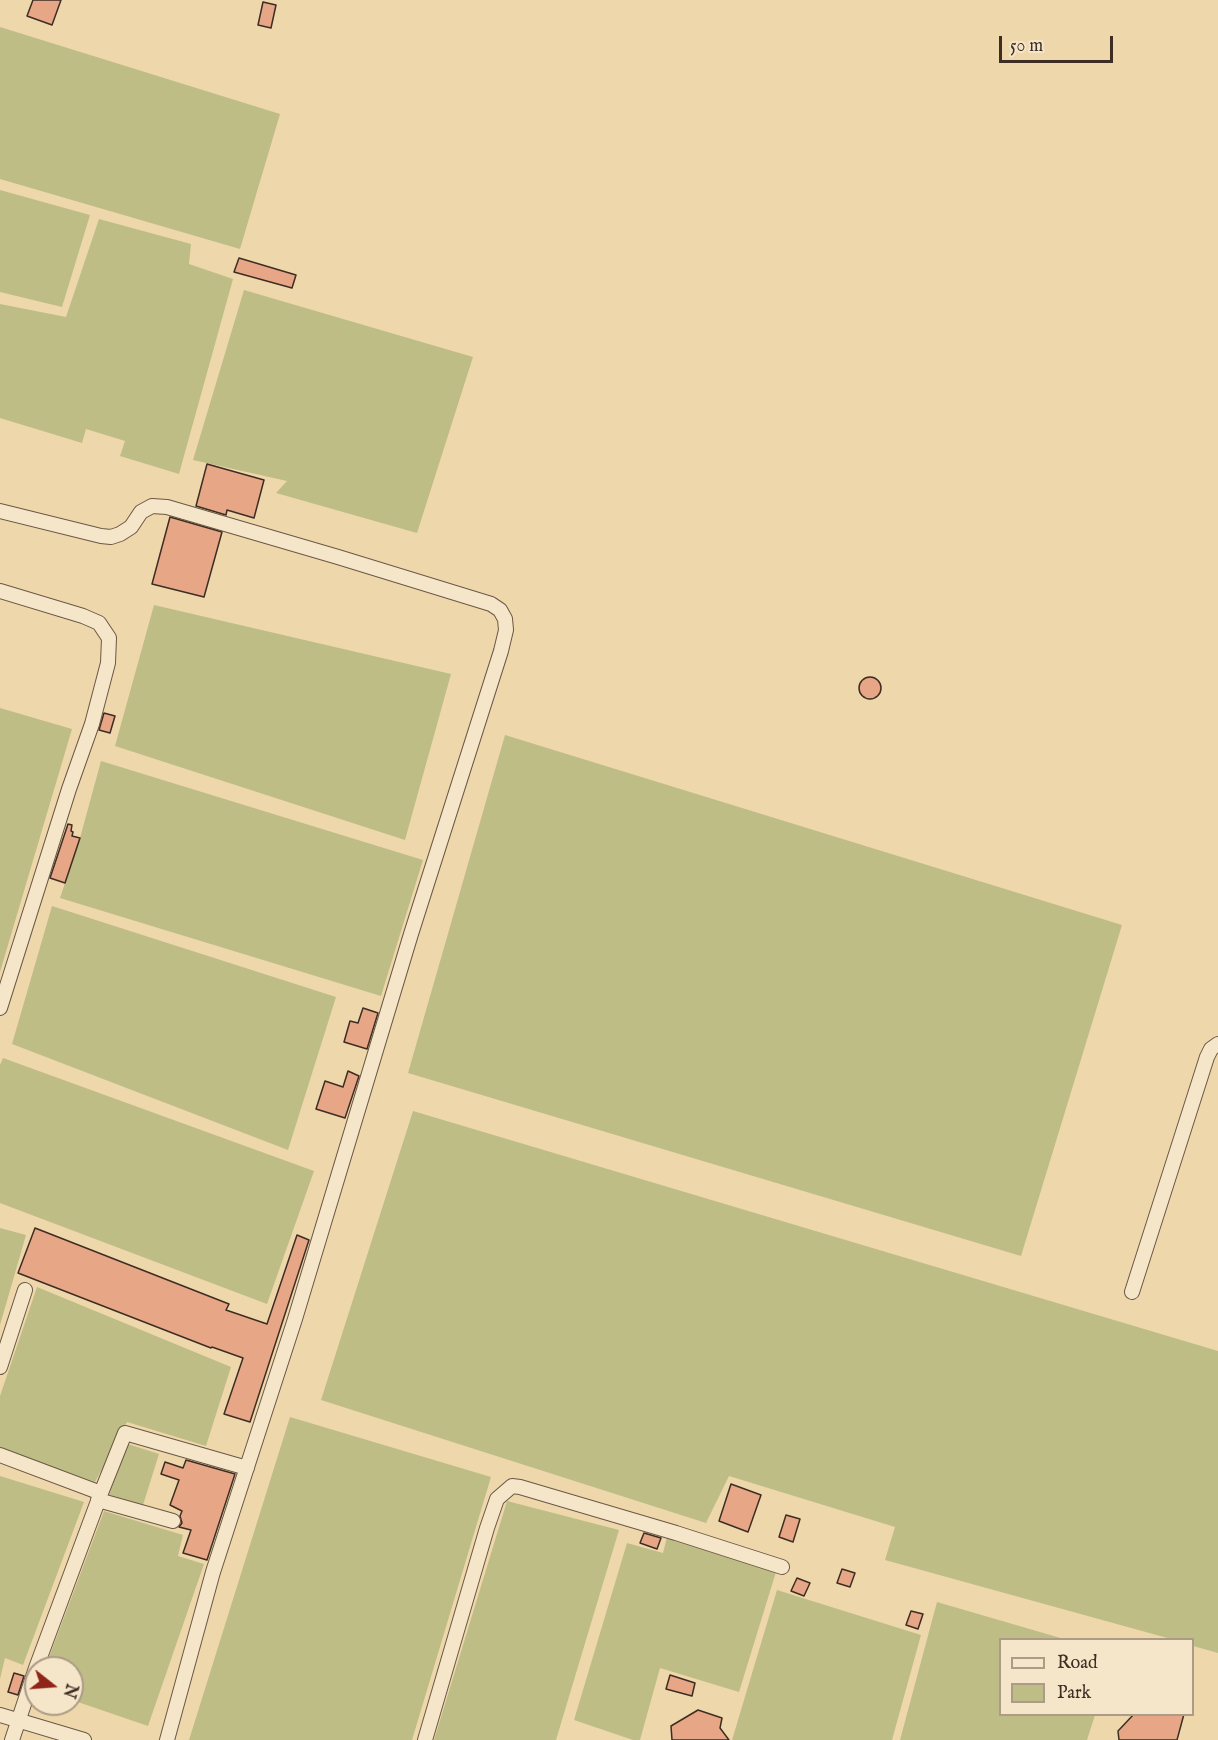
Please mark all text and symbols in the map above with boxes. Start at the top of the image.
scale bar [1002,24,1116,62]
text: 50 m [1010,35,1043,58]
legend [999,1638,1194,1716]
text: Road [1057,1652,1098,1675]
north arrow [24,1656,84,1716]
text: N [58,1681,81,1700]
text: Park [1057,1682,1091,1705]

